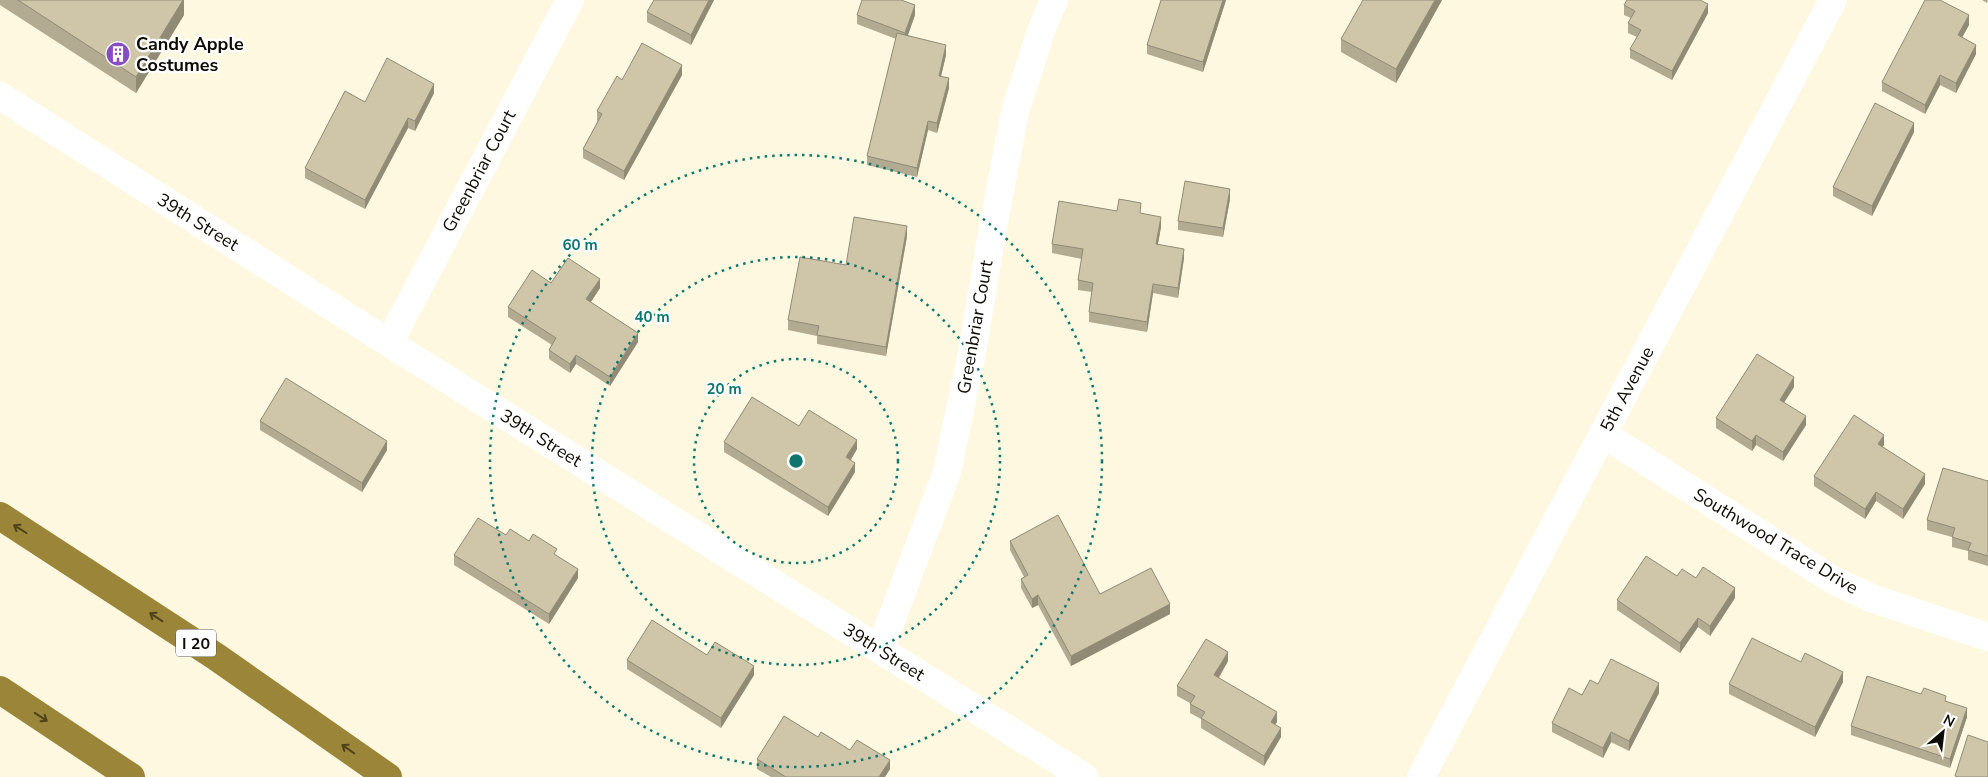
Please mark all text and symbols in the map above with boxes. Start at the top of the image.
place label: Candy Apple Costumes [136,32,244,77]
building icon: Candy Apple Costumes [105,41,131,67]
street label: Greenbriar Court [437,105,522,236]
street label: 39th Street [153,187,244,257]
text: 60 m [562,235,598,255]
street label: Greenbriar Court [951,258,999,396]
text: 40 m [634,307,670,327]
street label: 5th Avenue [1595,342,1659,436]
text: 20 m [706,379,742,399]
street label: 39th Street [496,403,587,473]
centre of rings [787,452,805,470]
street label: Southwood Trace Drive [1689,482,1863,600]
one-way arrow [13,524,27,534]
one-way arrow [150,612,164,622]
street label: 39th Street [839,617,930,687]
road number: I 20 [176,630,216,656]
north arrow [1918,707,1968,757]
text: N [1940,710,1958,732]
one-way arrow [33,712,47,722]
one-way arrow [341,744,355,754]

